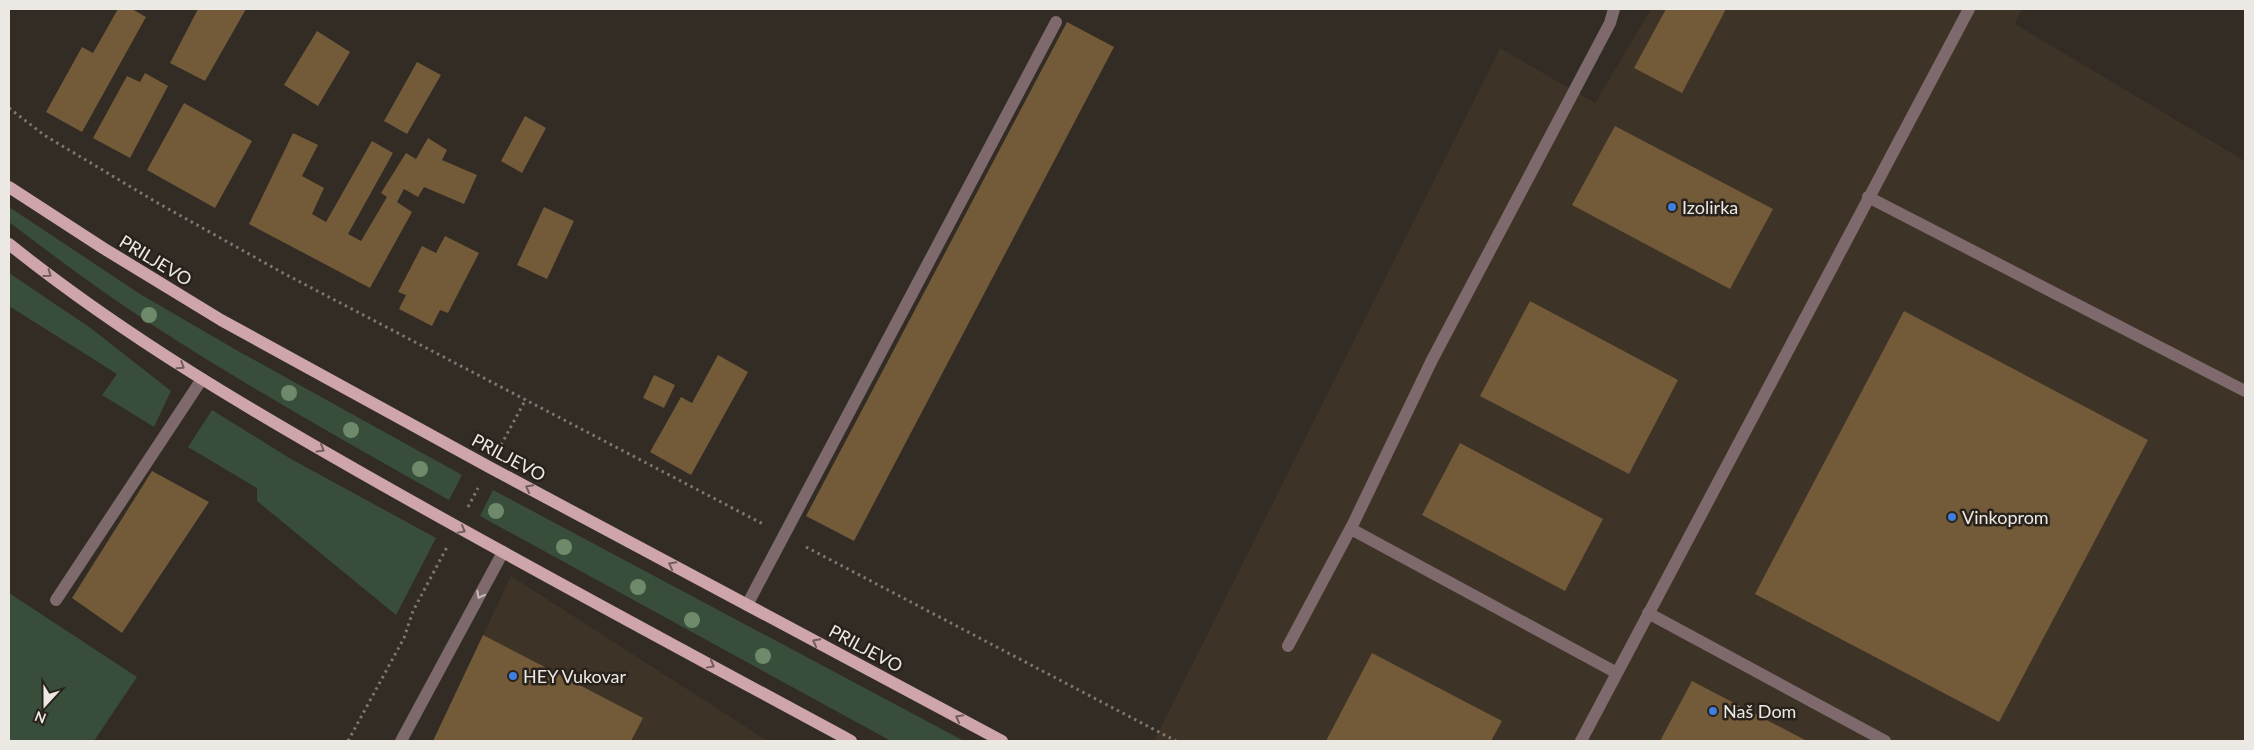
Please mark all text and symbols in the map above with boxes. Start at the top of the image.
place label: Izolirka [1682,196,1738,218]
marker: Izolirka [1666,201,1678,213]
street label: PRILJEVO [116,230,196,290]
one-way arrow [42,268,51,277]
one-way arrow [176,360,185,370]
street label: PRILJEVO [468,428,550,486]
one-way arrow [315,443,324,453]
one-way arrow [525,485,534,495]
place label: Vinkoprom [1962,506,2049,528]
marker: Vinkoprom [1946,511,1958,523]
one-way arrow [457,523,466,533]
one-way arrow [669,561,678,571]
one-way arrow [476,590,486,599]
street label: PRILJEVO [825,619,907,677]
one-way arrow [812,638,821,648]
one-way arrow [705,659,714,669]
place label: HEY Vukovar [523,665,627,687]
marker: HEY Vukovar [507,670,519,682]
north arrow [20,680,70,730]
place label: Naš Dom [1723,700,1796,722]
marker: Naš Dom [1707,705,1719,717]
text: N [32,708,48,727]
one-way arrow [955,714,964,724]

